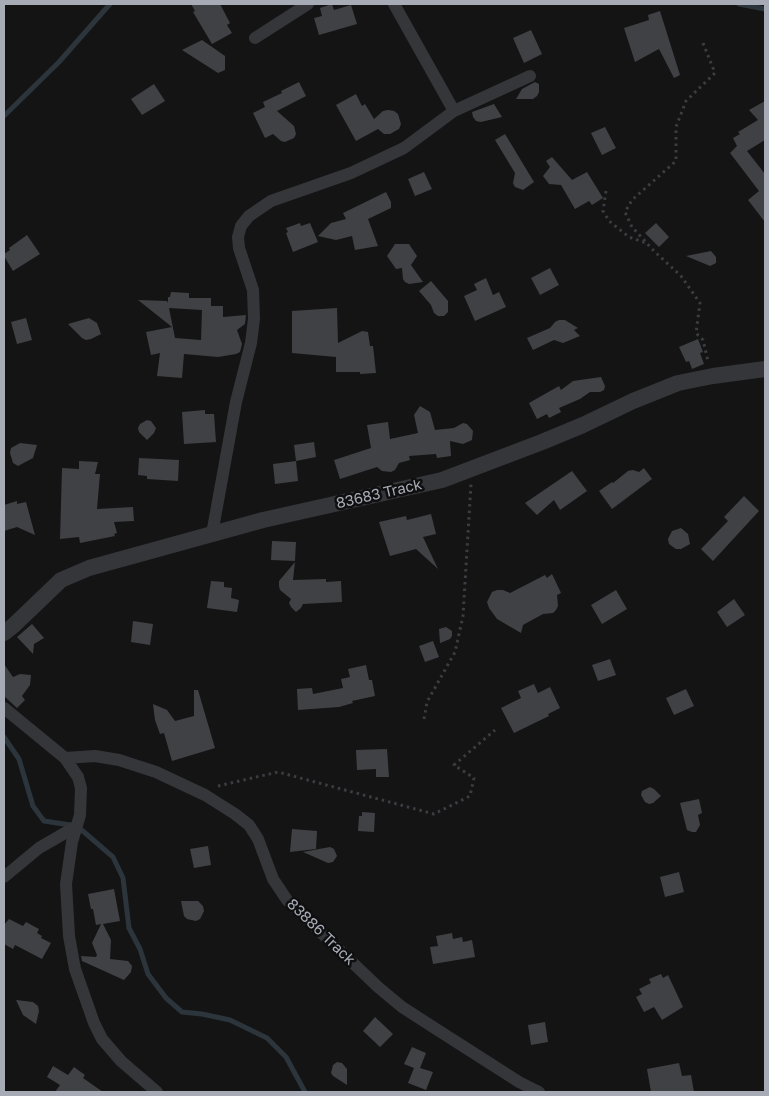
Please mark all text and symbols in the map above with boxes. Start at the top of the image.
street label: 83683 Track [334,475,424,513]
street label: 83886 Track [283,895,359,969]

